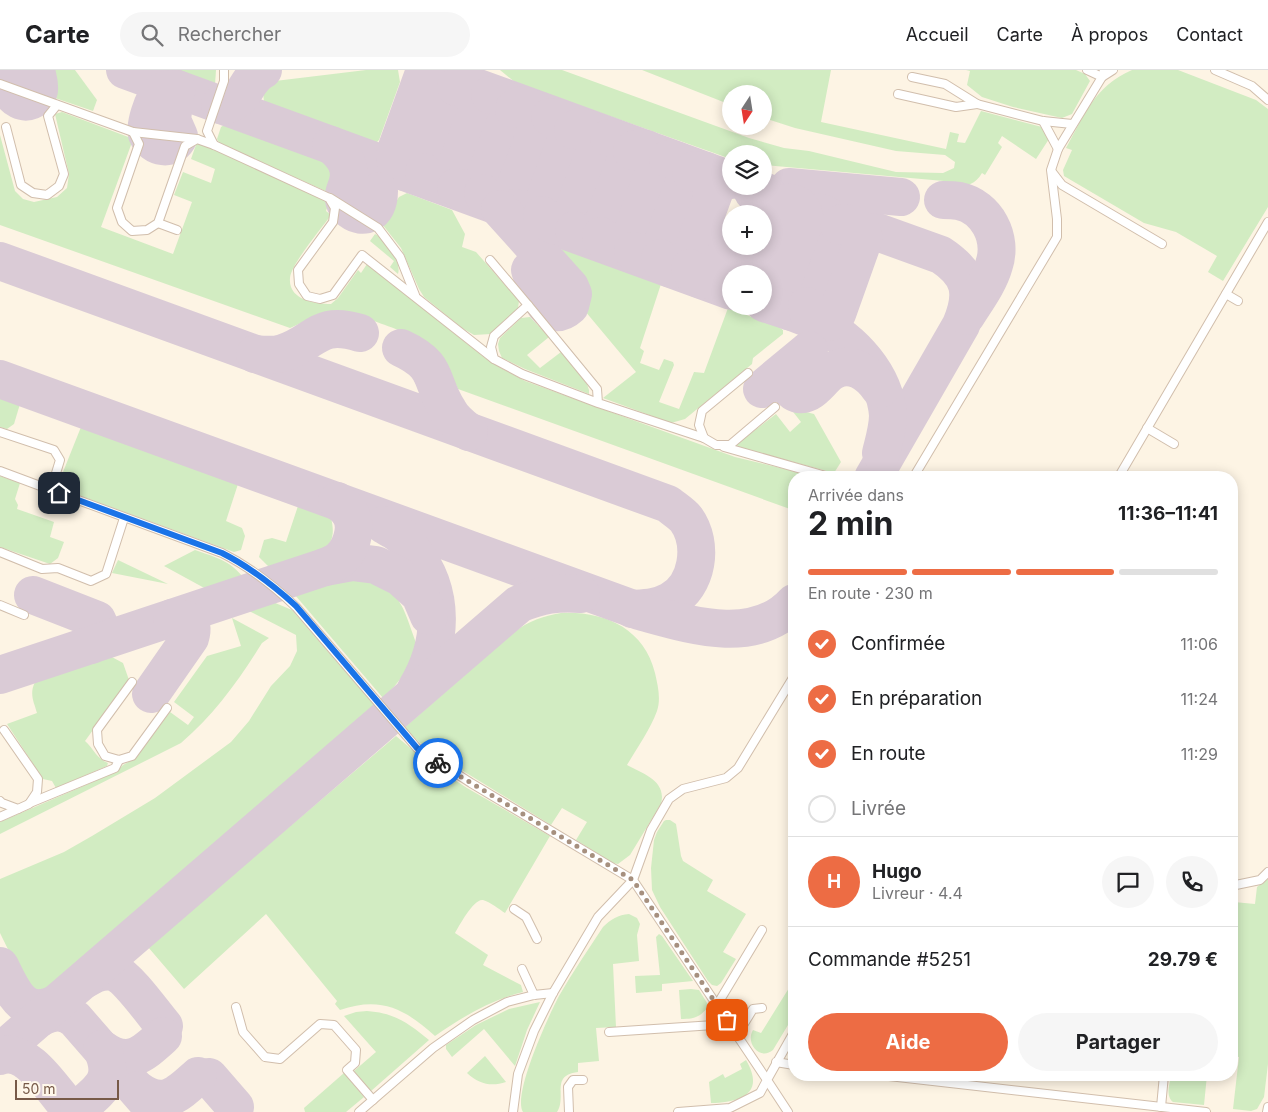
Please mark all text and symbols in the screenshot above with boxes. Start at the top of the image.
search box [120,12,470,57]
text: Carte [25,20,90,49]
icon: search [138,21,166,49]
text: Rechercher [178,23,281,46]
text: Accueil [906,24,969,45]
text: Carte [997,24,1043,45]
text: À propos [1071,24,1148,45]
text: Contact [1176,24,1243,45]
north arrow [722,85,772,135]
map controls [722,85,772,315]
button: layers [722,145,772,195]
button: + [722,205,772,255]
button: − [722,265,772,315]
pin [38,472,80,514]
icon: home [45,479,73,507]
text: Arrivée dans [808,485,904,505]
text: 11:36–11:41 [1118,502,1218,525]
text: 2 min [808,504,894,543]
text: En route · 230 m [808,583,933,603]
icon: check [808,630,836,658]
text: Confirmée [851,632,945,655]
text: 11:06 [1180,634,1218,654]
icon: check [808,685,836,713]
text: En préparation [851,687,982,710]
text: 11:24 [1181,689,1218,709]
courier [413,738,463,788]
icon: check [808,740,836,768]
text: En route [851,742,926,765]
text: 11:29 [1181,744,1218,764]
icon: bike [424,749,452,777]
text: Livrée [851,797,906,820]
button: chat [1102,856,1154,908]
button: phone [1166,856,1218,908]
text: Hugo [872,860,922,883]
text: H [827,870,841,893]
text: Livreur · 4.4 [872,883,963,903]
text: Commande #5251 [808,948,971,971]
text: 29.79 € [1148,948,1218,971]
pin [706,999,748,1041]
icon: bag [713,1006,741,1034]
button: Aide [808,1013,1008,1071]
button: Partager [1018,1013,1218,1071]
scale bar [15,1077,119,1100]
text: 50 m [22,1080,56,1097]

